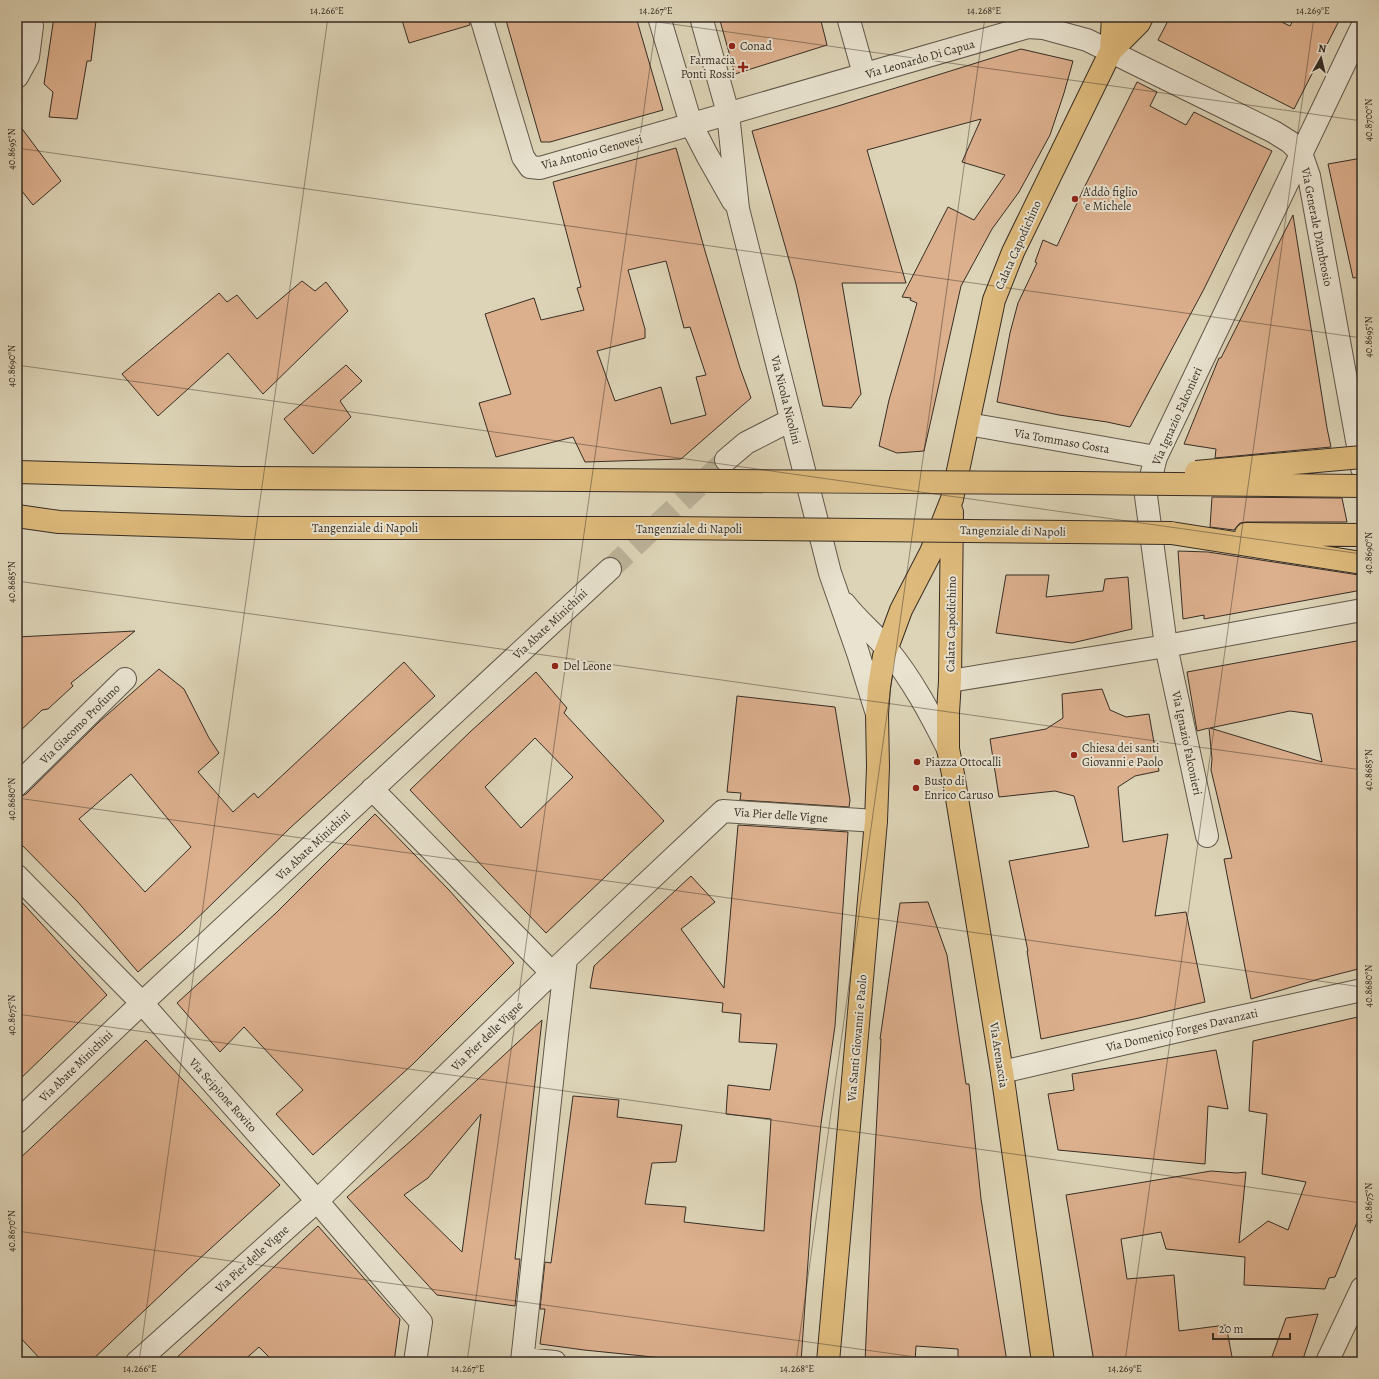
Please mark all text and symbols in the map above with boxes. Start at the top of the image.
text: 14.266°E [310,4,344,17]
text: 14.267°E [639,4,673,17]
text: 14.268°E [967,4,1001,17]
text: 14.269°E [1296,4,1330,17]
street label: Via Leonardo Di Capua [863,36,977,83]
place label: Conad [740,38,772,54]
north arrow [1301,38,1341,78]
marker: Conad [727,41,737,51]
text: N [1317,41,1327,57]
place label: Farmacia Ponti Rossi [681,52,735,82]
marker: Farmacia Ponti Rossi [738,62,748,72]
text: 40.8700°N [1362,99,1375,141]
text: 40.8695°N [5,128,18,170]
street label: Via Antonio Genovesi [539,131,644,173]
street label: Via Generale D'Ambrosio [1297,165,1336,288]
place label: A'ddò figlio 'e Michele [1082,184,1138,214]
marker: A'ddò figlio 'e Michele [1070,194,1080,204]
street label: Calata Capodichino [991,198,1045,292]
text: 40.8695°N [1362,316,1375,358]
text: 40.8690°N [5,345,18,387]
street label: Via Nicola Nicolini [767,353,805,446]
street label: Via Ignazio Falconieri [1148,364,1206,469]
street label: Via Tommaso Costa [1012,425,1111,457]
street label: Tangenziale di Napoli [312,520,418,536]
street label: Tangenziale di Napoli [636,521,742,537]
street label: Tangenziale di Napoli [960,522,1066,540]
text: 40.8690°N [1362,532,1375,574]
text: 40.8685°N [5,561,18,603]
street label: Calata Capodichino [942,576,960,672]
street label: Via Abate Minichini [508,585,591,663]
place label: Del Leone [563,658,612,674]
marker: Del Leone [550,661,560,671]
street label: Via Giacomo Profumo [36,680,124,768]
street label: Via Ignazio Falconieri [1168,688,1206,797]
place label: Chiesa dei santi Giovanni e Paolo [1082,740,1163,770]
text: 40.8685°N [1362,749,1375,791]
marker: Chiesa dei santi Giovanni e Paolo [1069,750,1079,760]
place label: Piazza Ottocalli [925,754,1001,770]
marker: Piazza Ottocalli [912,757,922,767]
place label: Busto di Enrico Caruso [924,773,994,803]
text: 40.8680°N [5,778,18,820]
marker: Busto di Enrico Caruso [911,783,921,793]
street label: Via Pier delle Vigne [733,804,828,826]
street label: Via Abate Minichini [271,806,354,884]
text: 40.8680°N [1362,965,1375,1007]
street label: Via Santi Giovanni e Paolo [843,974,871,1103]
text: 40.8675°N [5,994,18,1036]
street label: Via Pier delle Vigne [447,998,526,1075]
street label: Via Domenico Forges Davanzati [1103,1005,1260,1056]
street label: Via Arenaccia [986,1020,1012,1089]
street label: Via Abate Minichini [35,1027,116,1106]
street label: Via Scipione Rovito [185,1054,260,1135]
text: 40.8675°N [1362,1182,1375,1224]
text: 40.8670°N [5,1210,18,1252]
street label: Via Pier delle Vigne [211,1222,292,1297]
scale bar [1213,1315,1290,1341]
text: 20 m [1219,1321,1243,1337]
text: 14.266°E [123,1362,157,1375]
text: 14.267°E [451,1362,485,1375]
text: 14.268°E [780,1362,814,1375]
text: 14.269°E [1108,1362,1142,1375]

